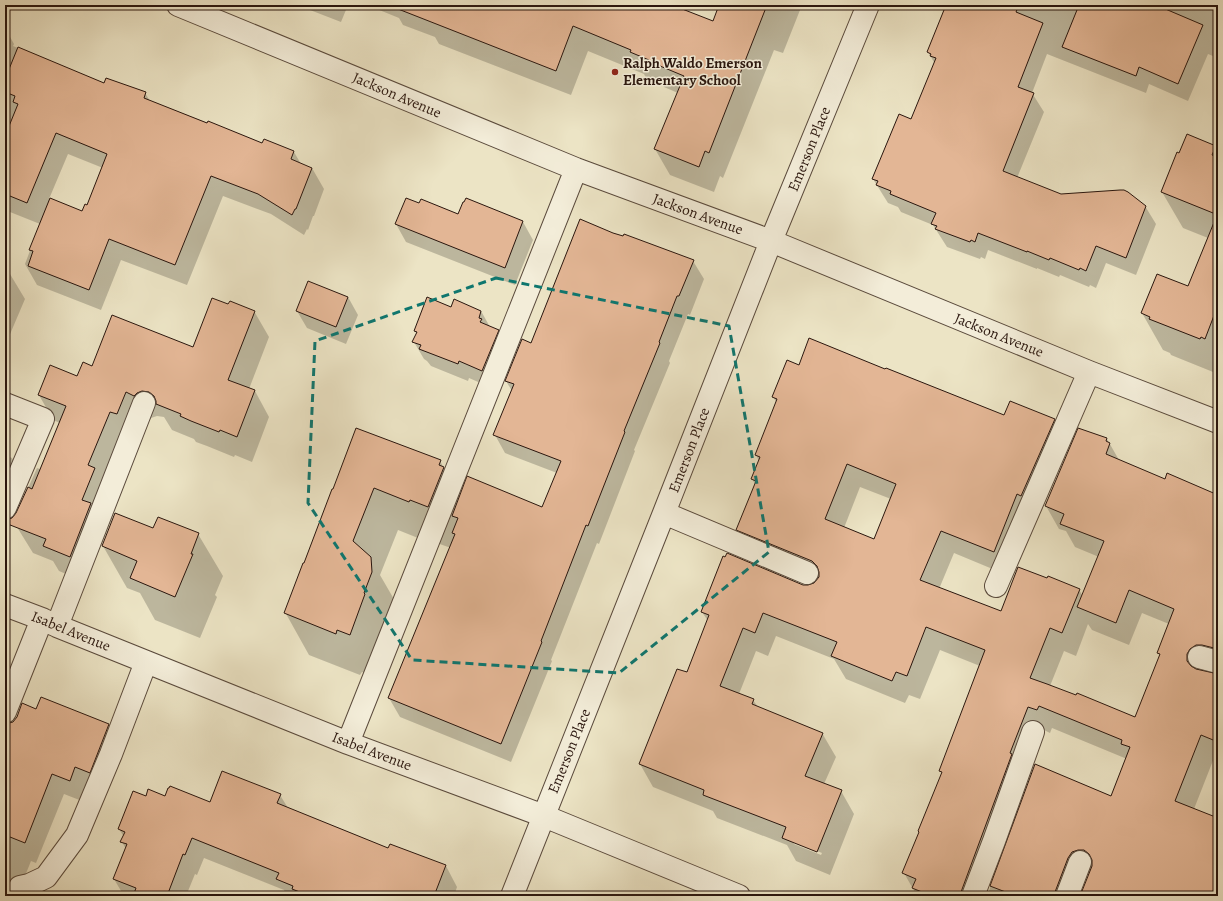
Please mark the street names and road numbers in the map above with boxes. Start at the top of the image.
street label: Jackson Avenue [350,67,445,123]
street label: Emerson Place [783,103,835,194]
street label: Jackson Avenue [650,188,746,240]
street label: Jackson Avenue [951,308,1047,362]
street label: Emerson Place [664,404,715,496]
street label: Isabel Avenue [28,606,114,656]
street label: Emerson Place [543,705,595,796]
street label: Isabel Avenue [329,727,415,775]

